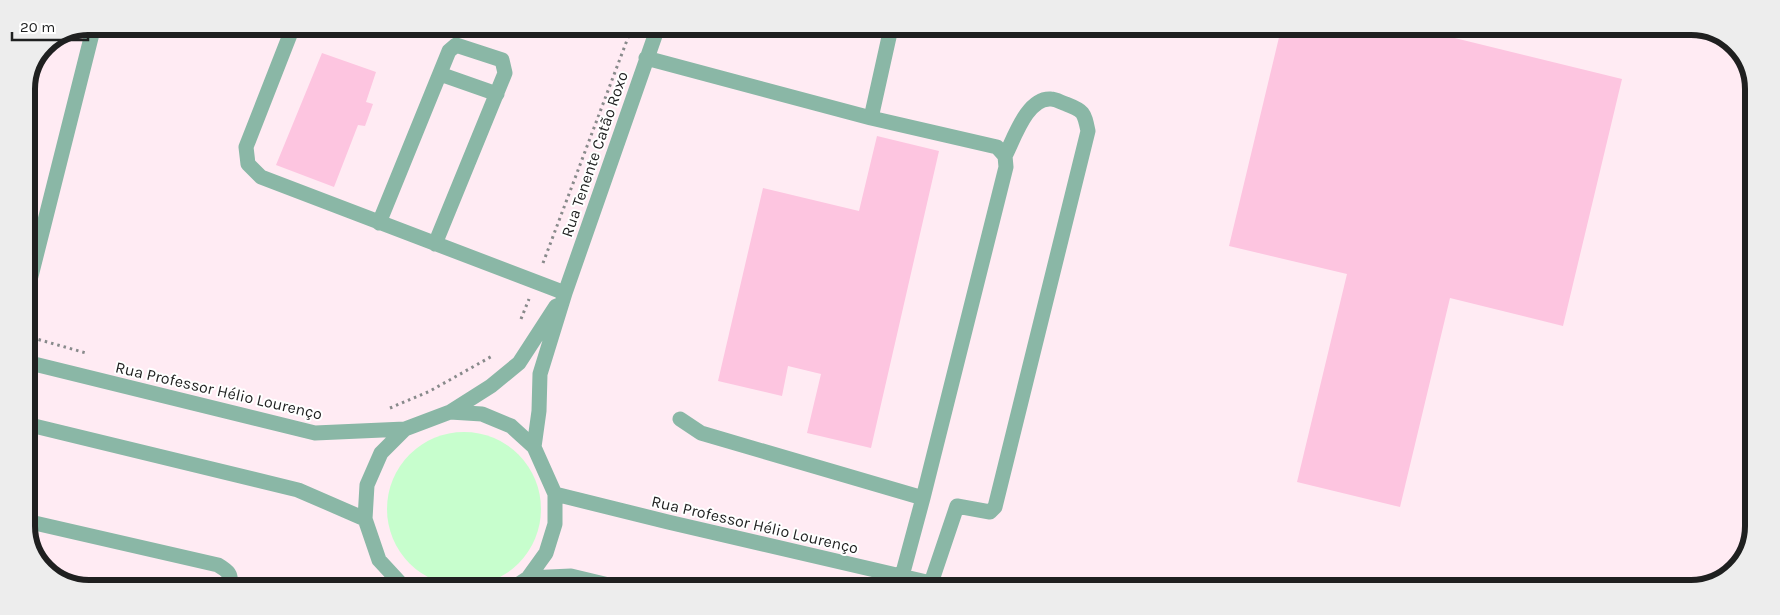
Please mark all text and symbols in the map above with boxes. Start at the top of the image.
scale bar [12,10,89,42]
text: 20 m [20,18,55,36]
street label: Rua Tenente Catão Roxo [557,69,632,240]
street label: Rua Professor Hélio Lourenço [114,357,324,424]
street label: Rua Professor Hélio Lourenço [650,491,860,558]

